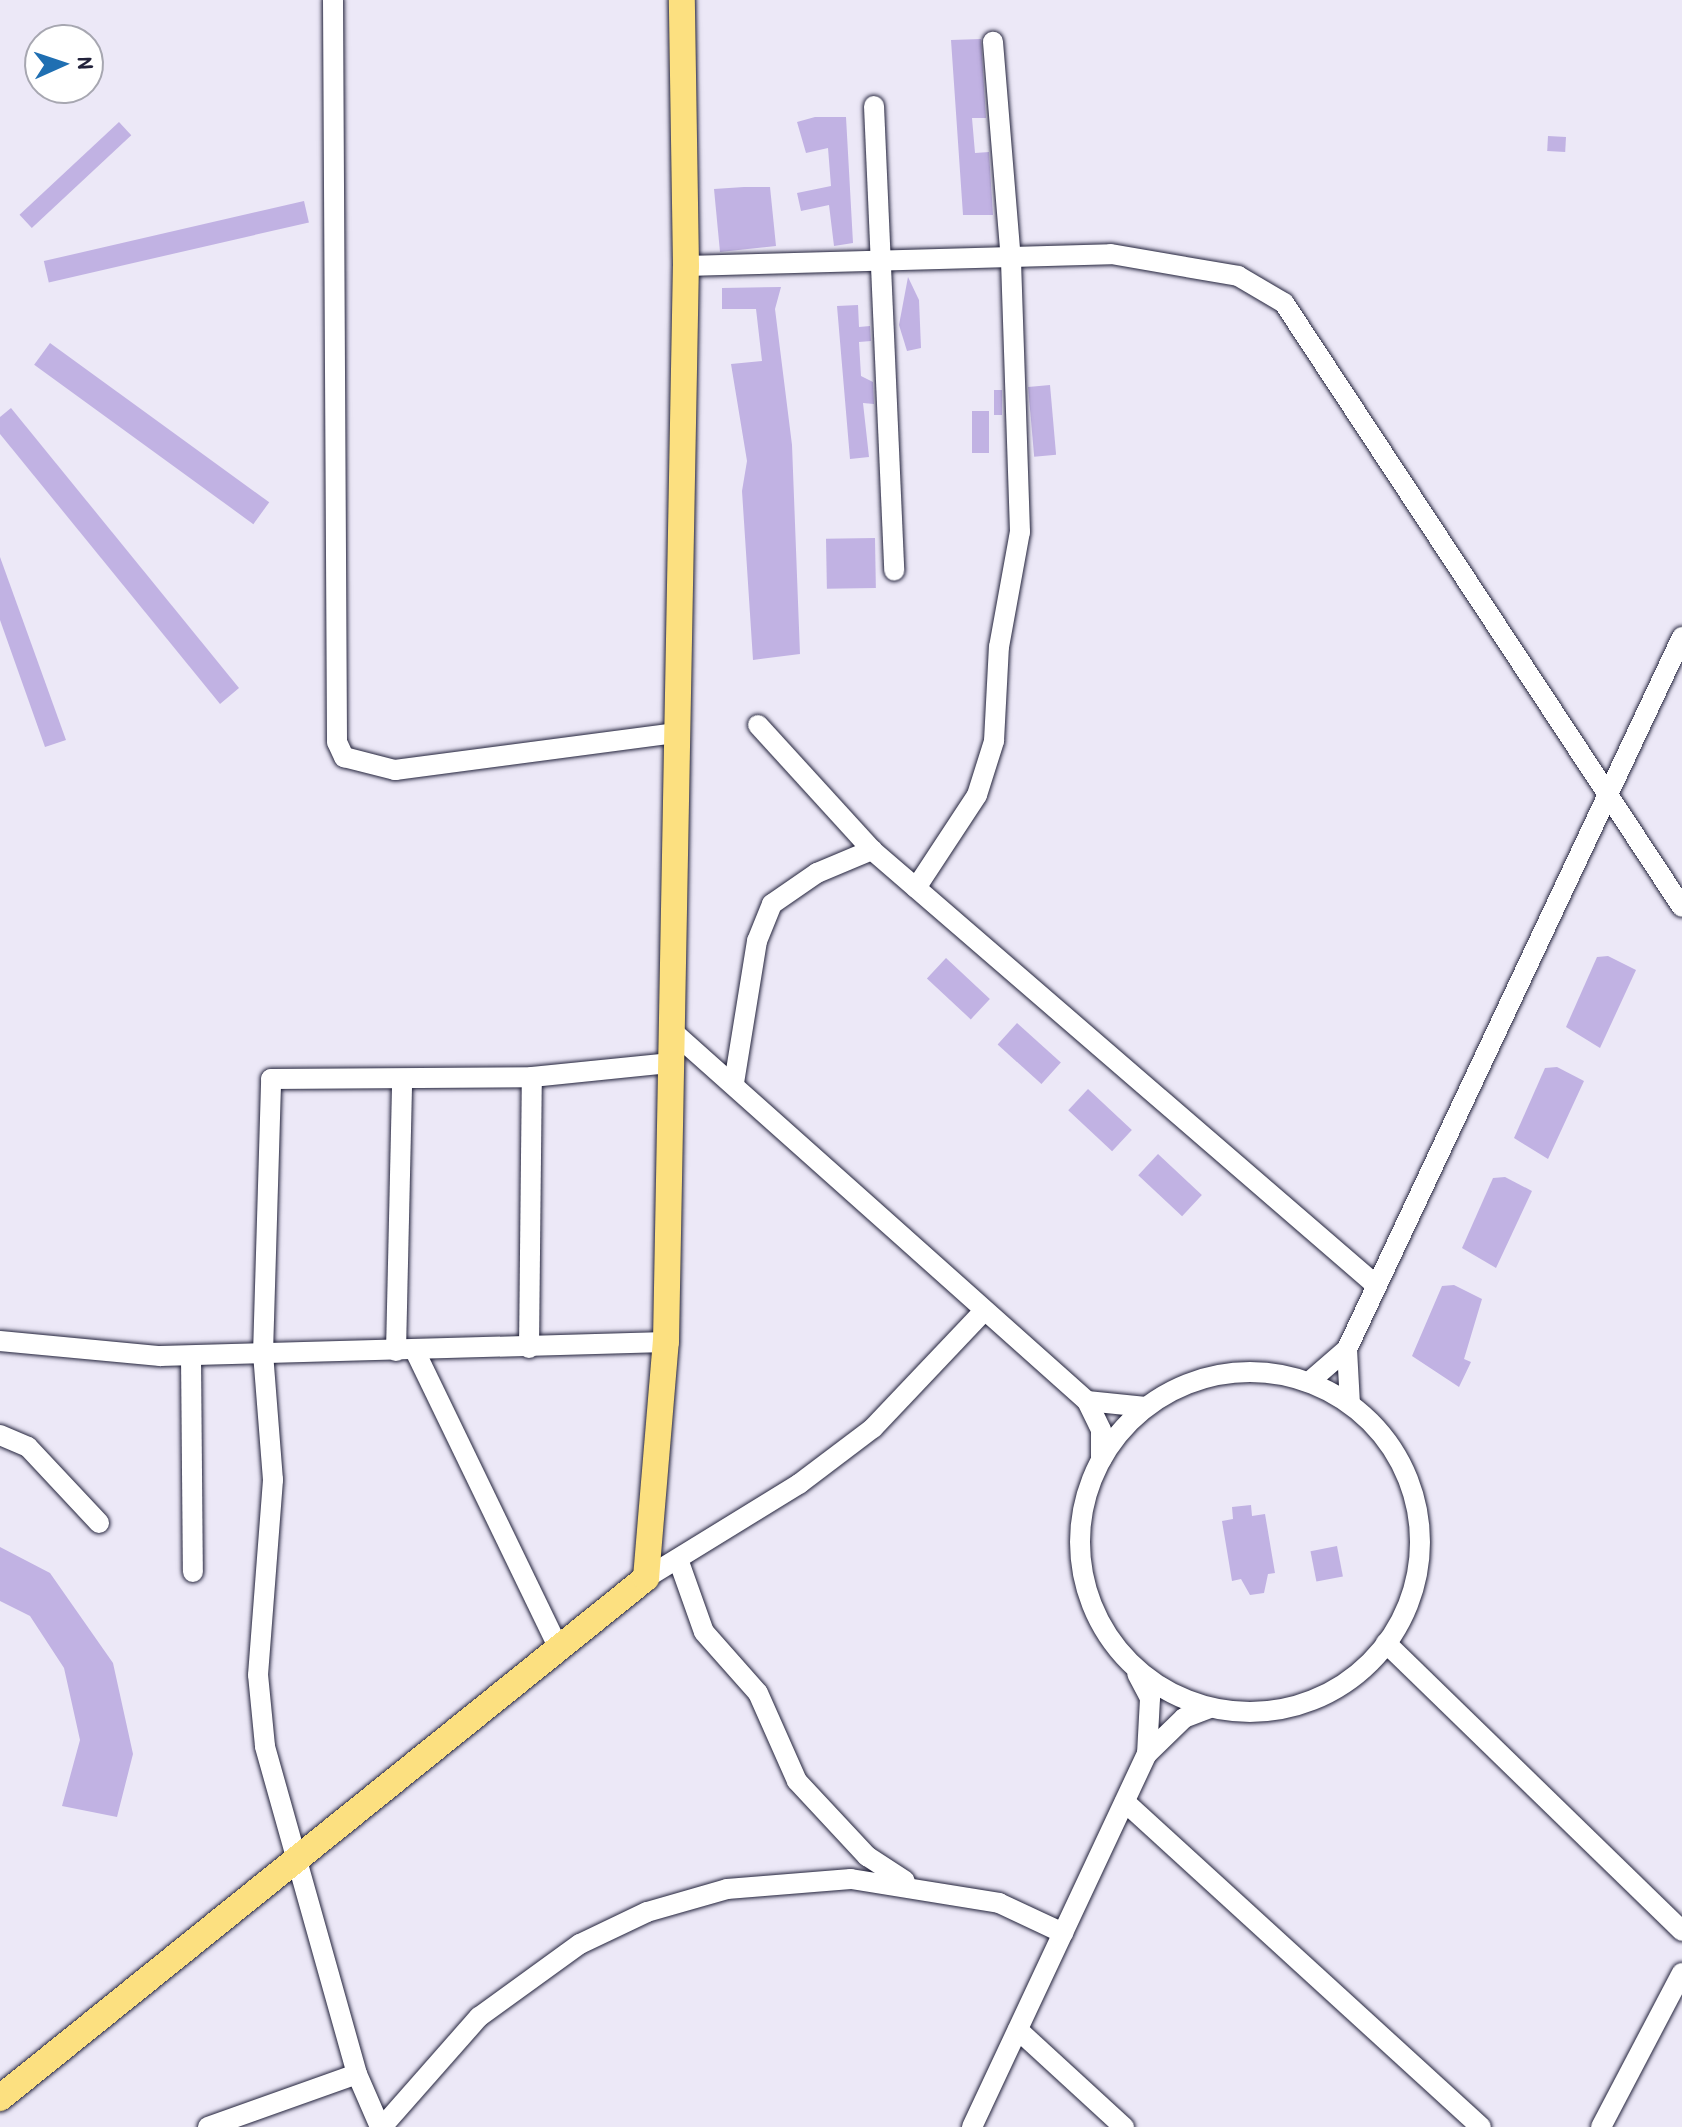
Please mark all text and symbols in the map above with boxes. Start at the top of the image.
north arrow [24,24,104,104]
text: N [71,56,101,69]

